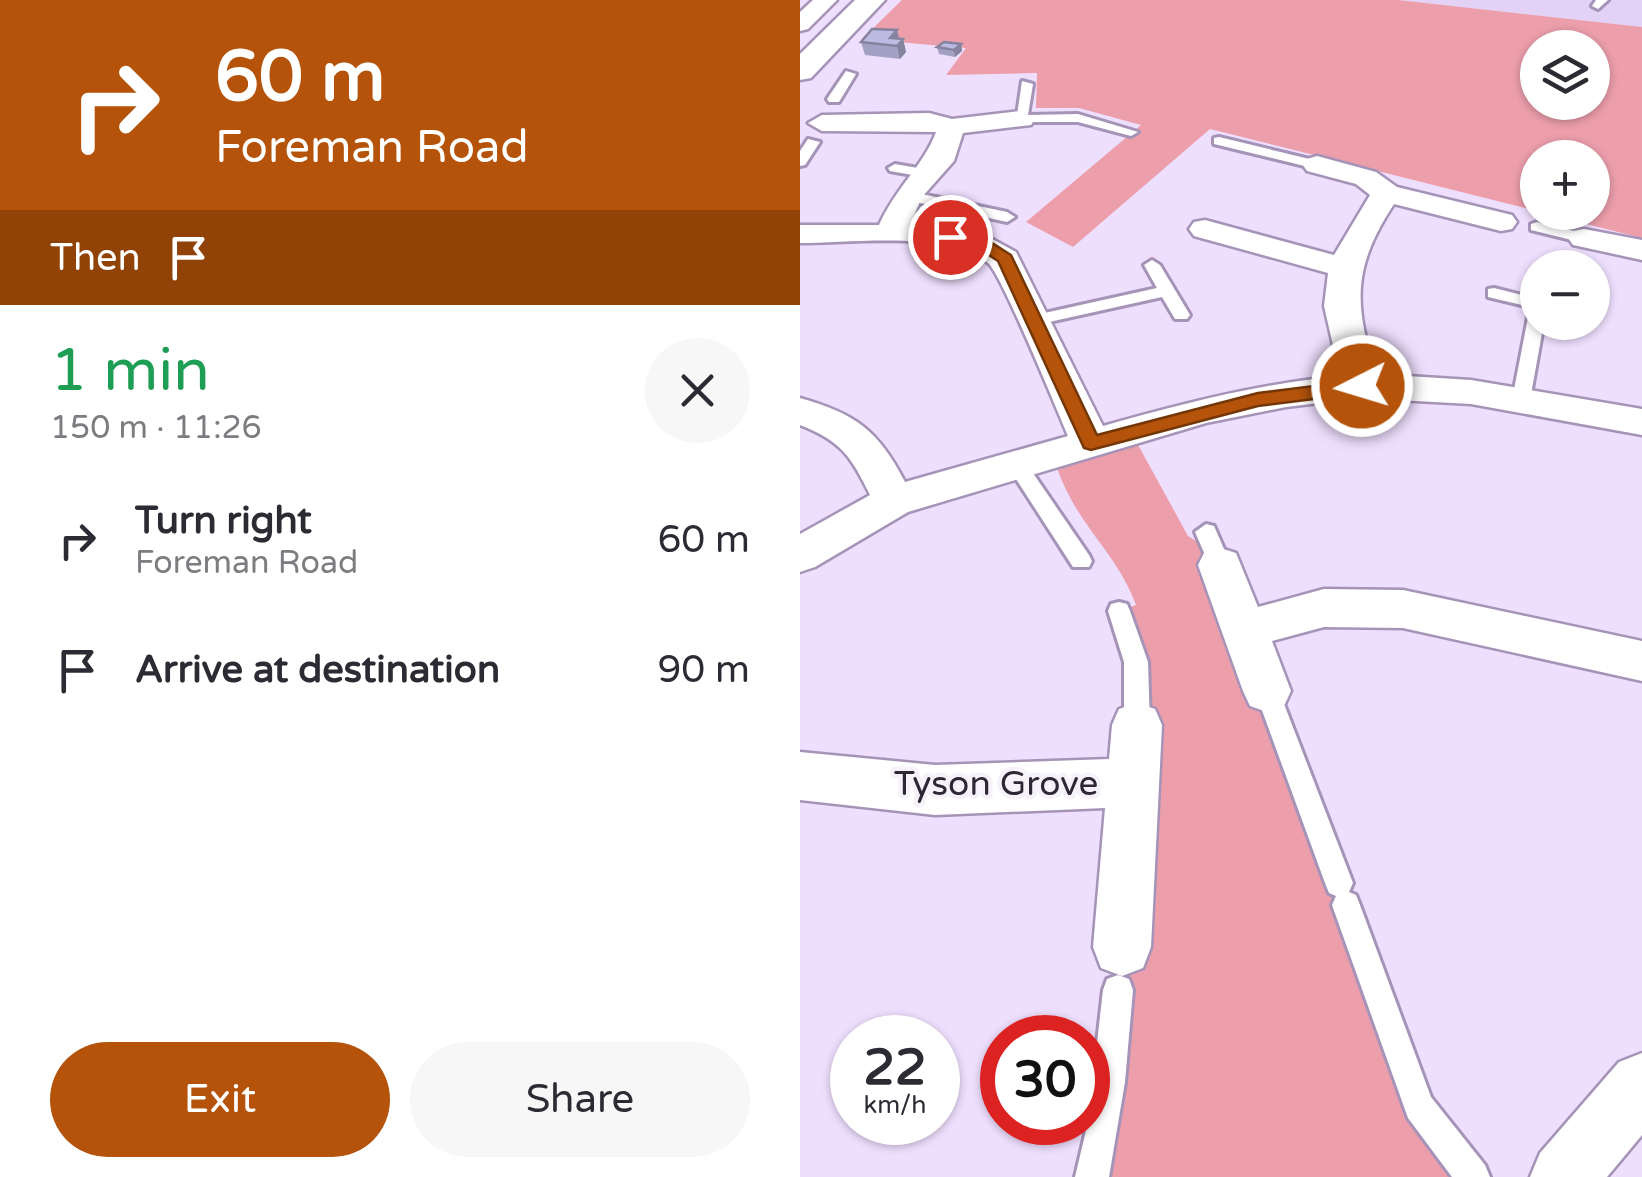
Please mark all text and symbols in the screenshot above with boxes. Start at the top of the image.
map controls [1520,30,1610,340]
button: layers [1520,30,1610,120]
text: 60 m [215,36,385,120]
icon: right [50,40,180,170]
text: Foreman Road [215,121,529,175]
button: + [1520,140,1610,230]
pin [908,195,993,280]
icon: arrive [923,210,978,265]
icon: arrive [161,230,216,285]
text: Then [50,235,141,281]
button: − [1520,250,1610,340]
position arrow [1310,334,1414,438]
text: 1 min [50,335,210,407]
button: close [645,338,750,443]
text: 150 m · 11:26 [50,409,262,447]
text: Turn right [135,498,312,544]
icon: right [50,513,105,568]
text: 60 m [658,517,750,563]
text: Foreman Road [135,544,358,582]
icon: arrive [50,643,105,698]
text: Arrive at destination [135,647,500,693]
text: 90 m [658,647,750,693]
street label: Tyson Grove [894,763,1098,805]
speed limit sign: 30 [980,1015,1110,1145]
text: 22 [864,1038,926,1098]
button: Exit [50,1042,390,1157]
button: Share [410,1042,750,1157]
text: km/h [864,1090,926,1120]

